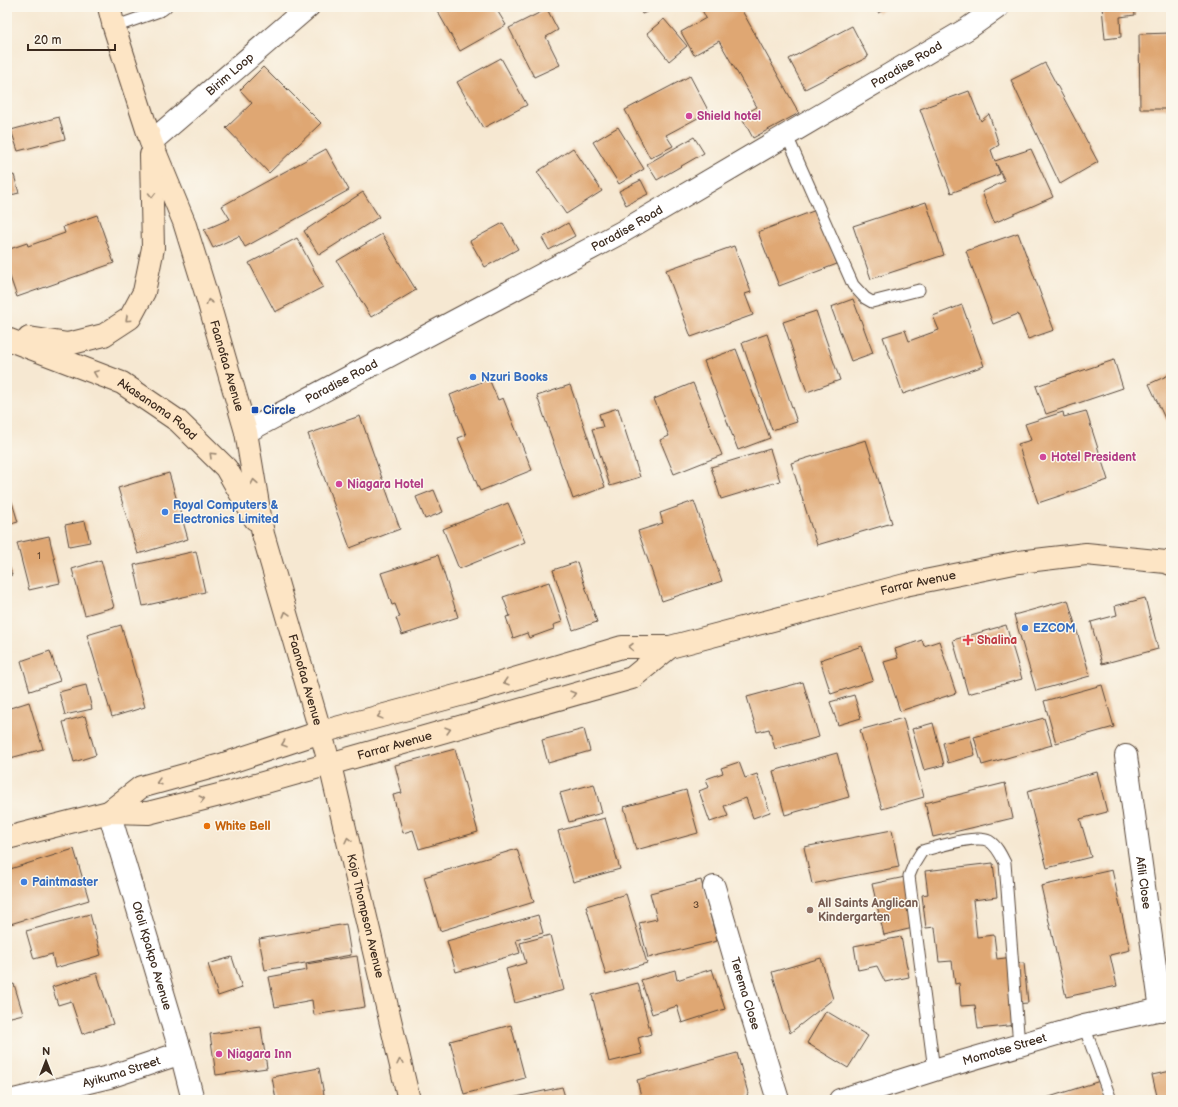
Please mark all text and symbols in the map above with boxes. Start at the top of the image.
scale bar [28,26,115,52]
text: 20 m [34,33,61,48]
street label: Paradise Road [869,38,945,92]
street label: Birim Loop [203,50,257,99]
place label: Shield hotel [697,109,761,124]
marker: Shield hotel [684,111,694,121]
one-way arrow [148,192,156,198]
street label: Paradise Road [589,203,666,255]
one-way arrow [205,299,213,305]
one-way arrow [125,314,133,321]
street label: Faanofaa Avenue [206,318,247,413]
street label: Paradise Road [303,356,380,407]
one-way arrow [92,369,99,377]
place label: Nzuri Books [481,370,548,385]
marker: Nzuri Books [468,372,478,382]
street label: Akasanoma Road [116,375,200,443]
place label: Circle [263,403,296,418]
marker: Circle [250,405,260,415]
place label: Hotel President [1051,450,1136,465]
one-way arrow [209,452,217,459]
marker: Hotel President [1038,452,1048,462]
place label: Niagara Hotel [347,477,424,492]
one-way arrow [250,479,259,485]
marker: Niagara Hotel [334,479,344,489]
place label: Royal Computers & Electronics Limited [173,498,279,527]
marker: Royal Computers & Electronics Limited [160,507,170,517]
house number: 1 [37,550,41,562]
street label: Farrar Avenue [879,568,957,599]
one-way arrow [282,610,291,617]
place label: EZCOM [1033,621,1076,636]
marker: EZCOM [1020,623,1030,633]
street label: Faanofaa Avenue [284,632,325,727]
place label: Shalina [977,633,1017,648]
marker: Shalina [962,634,974,646]
one-way arrow [628,643,634,651]
one-way arrow [503,677,510,686]
one-way arrow [570,690,577,699]
one-way arrow [377,711,384,720]
one-way arrow [445,727,452,735]
street label: Farrar Avenue [356,728,434,764]
one-way arrow [280,739,287,748]
one-way arrow [156,777,163,786]
one-way arrow [199,796,205,804]
place label: White Bell [215,819,271,834]
marker: White Bell [202,821,212,831]
one-way arrow [344,837,353,844]
street label: Kojo Thompson Avenue [343,853,387,980]
street label: Afili Close [1132,856,1154,910]
place label: Paintmaster [32,875,98,890]
marker: Paintmaster [19,877,29,887]
place label: All Saints Anglican Kindergarten [817,896,919,925]
house number: 3 [693,899,699,911]
street label: Ofoli Kpakpo Avenue [128,900,175,1012]
marker: All Saints Anglican Kindergarten [805,905,815,915]
street label: Terema Close [727,955,763,1032]
street label: Momotse Street [961,1030,1048,1069]
north arrow [26,1041,66,1081]
text: N [42,1045,50,1058]
place label: Niagara Inn [227,1047,292,1062]
marker: Niagara Inn [214,1049,224,1059]
street label: Ayikuma Street [81,1053,163,1091]
one-way arrow [397,1059,405,1065]

